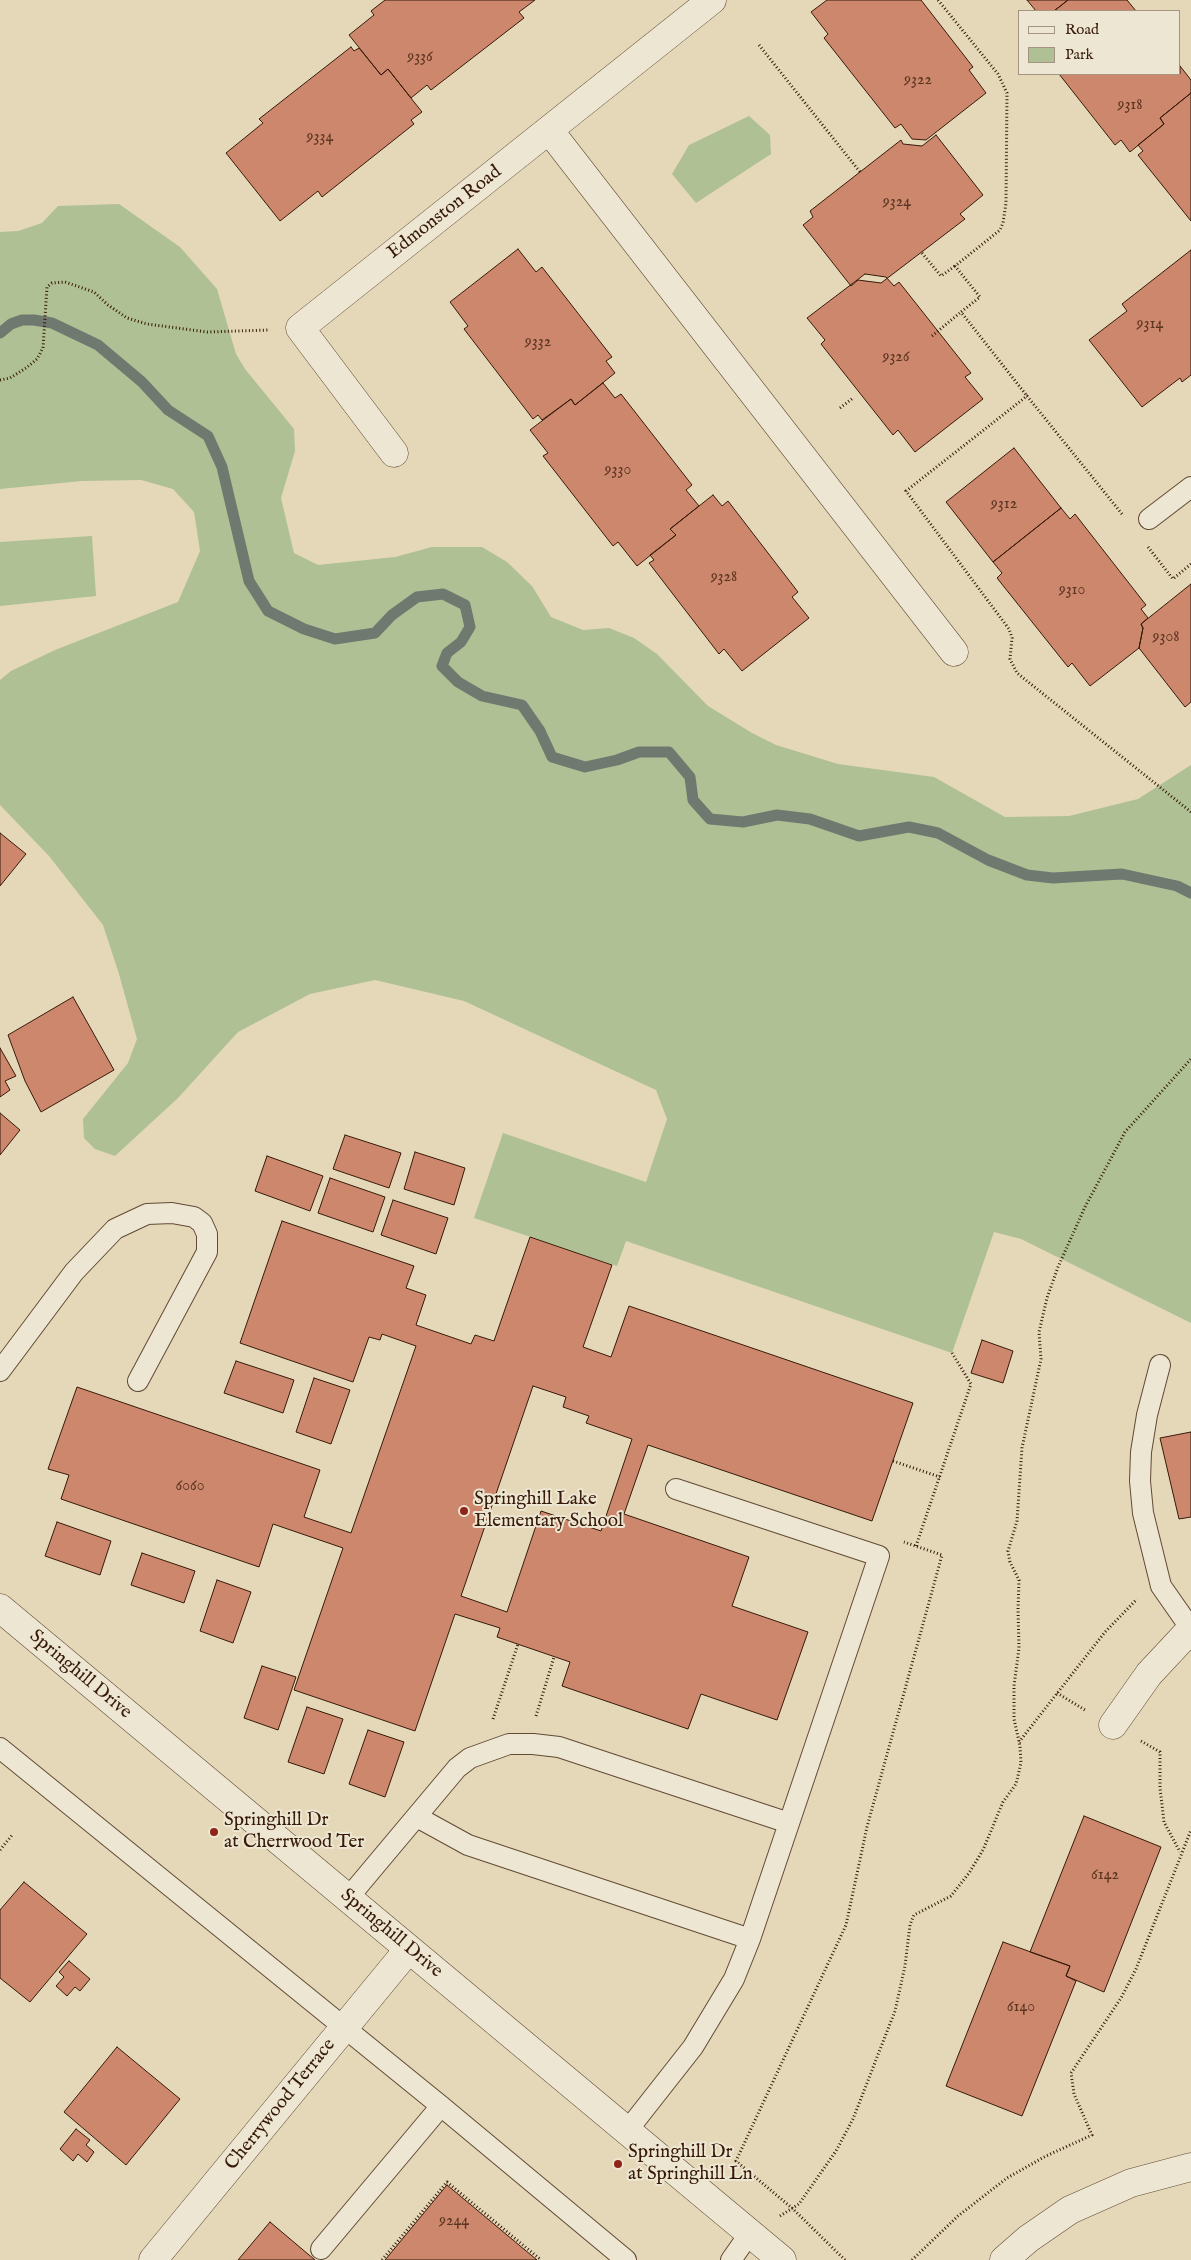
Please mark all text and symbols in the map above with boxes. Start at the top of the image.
legend [1018,10,1181,75]
text: Road [1065,20,1099,39]
text: Park [1065,45,1094,64]
house number: 9336 [407,48,433,68]
house number: 9322 [904,71,932,91]
house number: 9318 [1117,96,1143,116]
house number: 9334 [307,128,333,148]
street label: Edmonston Road [383,161,507,265]
house number: 9324 [883,193,911,213]
house number: 9314 [1137,315,1163,335]
house number: 9332 [525,333,551,353]
house number: 9326 [882,348,910,368]
house number: 9330 [605,461,631,481]
house number: 9312 [991,495,1017,515]
house number: 9328 [711,568,737,588]
house number: 9310 [1059,581,1085,601]
house number: 9308 [1152,628,1180,648]
house number: 6060 [175,1477,205,1497]
place label: Springhill Lake Elementary School [474,1489,623,1533]
marker: Springhill Lake Elementary School [458,1505,470,1517]
street label: Springhill Drive [24,1626,136,1724]
place label: Springhill Dr at Cherrwood Ter [224,1810,364,1854]
marker: Springhill Dr at Cherrwood Ter [208,1826,220,1838]
house number: 6142 [1091,1866,1119,1886]
street label: Springhill Drive [335,1885,447,1983]
house number: 6140 [1007,1998,1035,2018]
street label: Cherrywood Terrace [221,2035,341,2175]
place label: Springhill Dr at Springhill Ln [628,2142,753,2186]
marker: Springhill Dr at Springhill Ln [612,2158,624,2170]
house number: 9244 [439,2212,469,2232]

